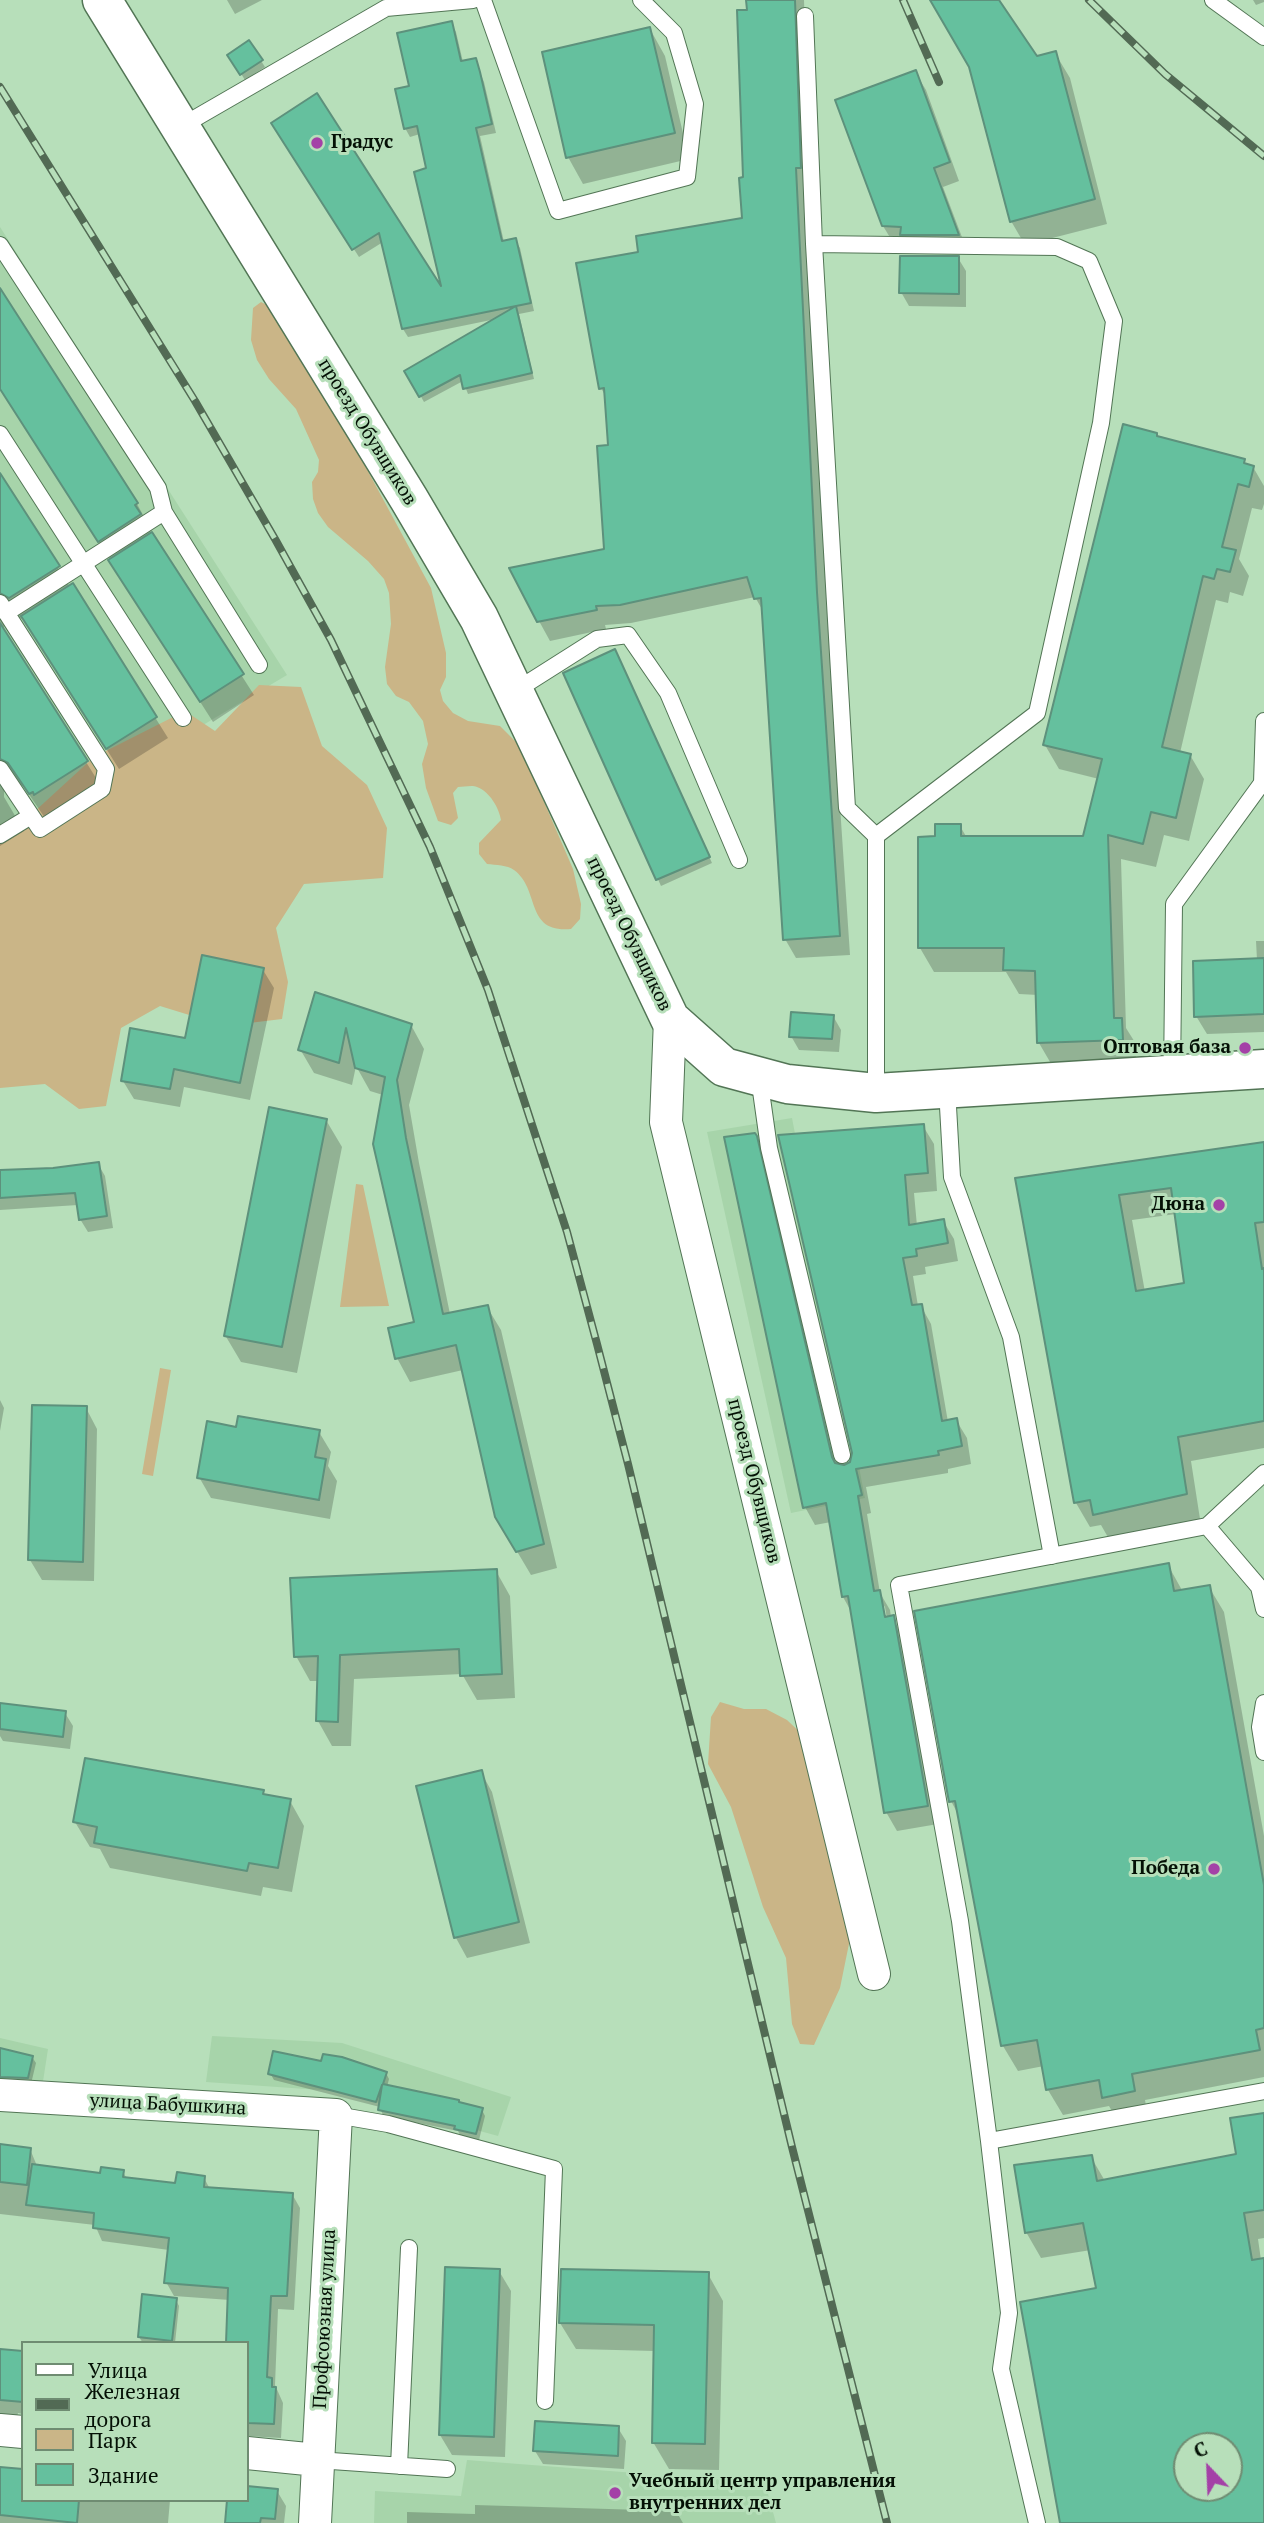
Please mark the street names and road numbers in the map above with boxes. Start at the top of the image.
street label: проезд Обувщиков [313,354,421,510]
street label: проезд Обувщиков [582,853,676,1015]
street label: проезд Обувщиков [723,1396,785,1566]
street label: улица Бабушкина [89,2090,247,2120]
street label: Профсоюзная улица [309,2229,341,2409]

